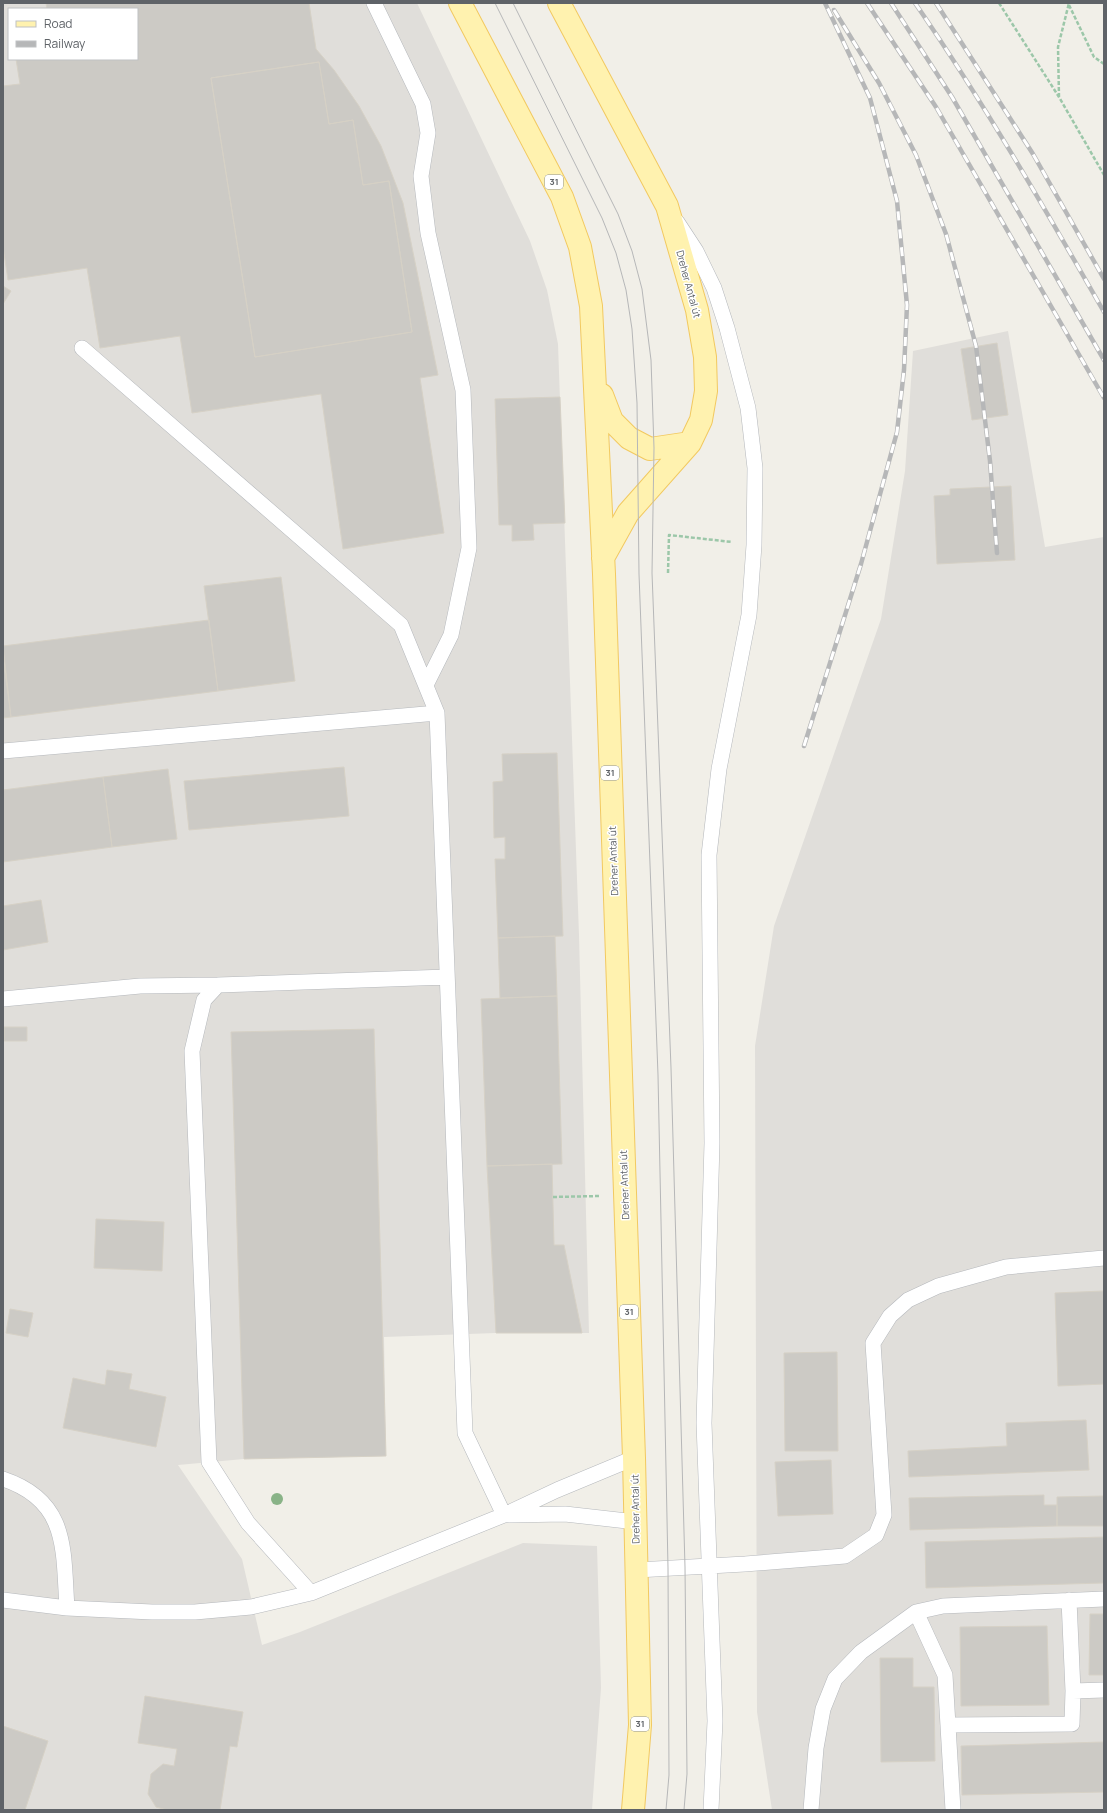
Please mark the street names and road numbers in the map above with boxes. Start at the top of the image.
road number: 31 [545,175,563,189]
street label: Dreher Antal út [673,249,705,319]
road number: 31 [601,766,619,780]
street label: Dreher Antal út [605,826,621,896]
street label: Dreher Antal út [616,1150,632,1220]
road number: 31 [620,1305,638,1319]
street label: Dreher Antal út [627,1474,643,1544]
road number: 31 [631,1717,649,1731]

